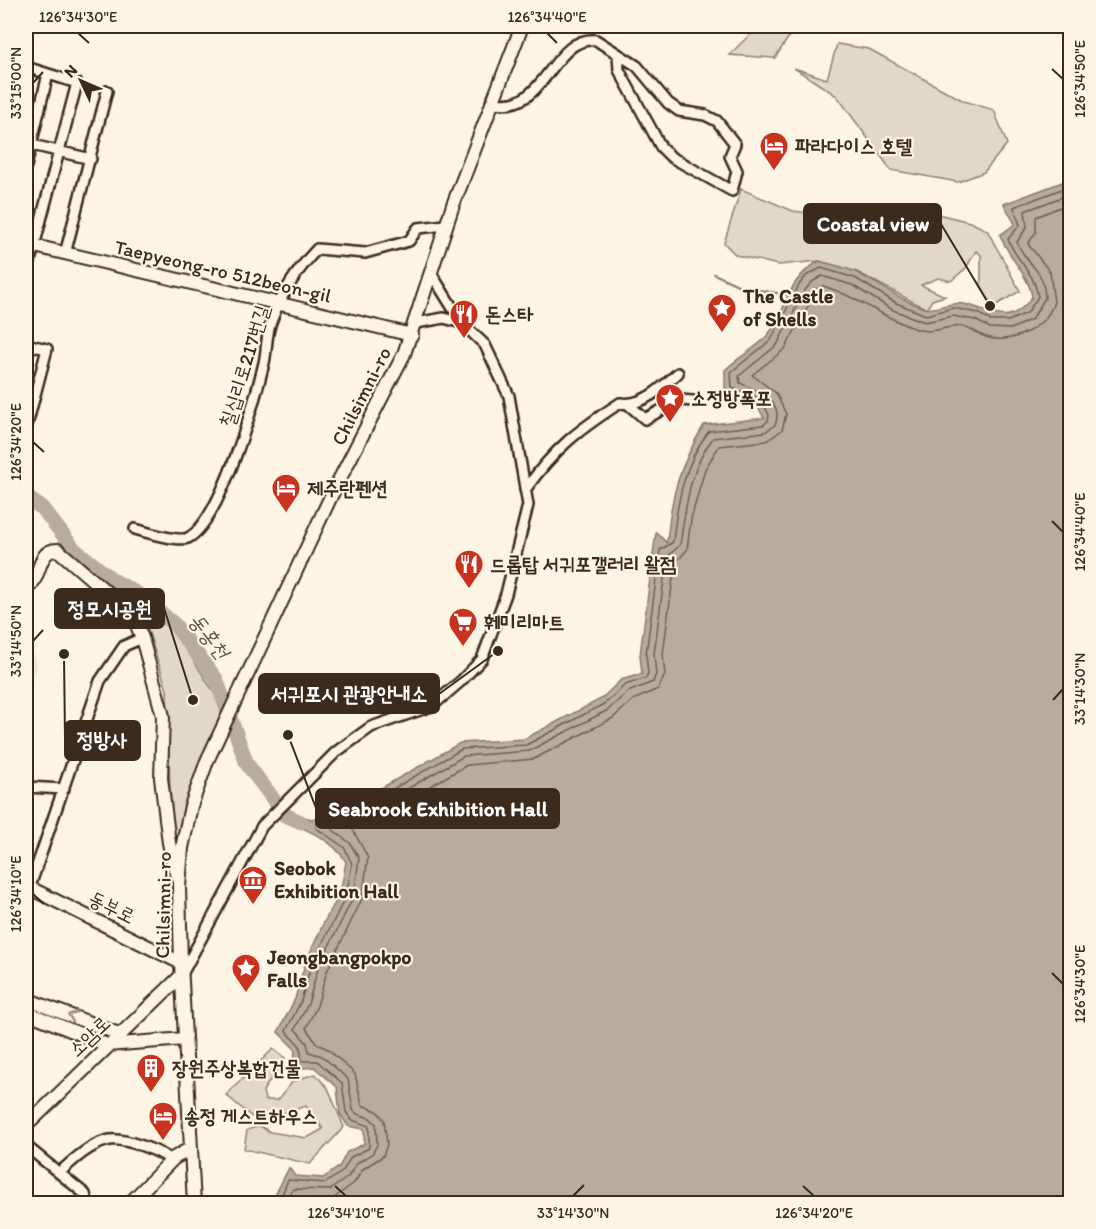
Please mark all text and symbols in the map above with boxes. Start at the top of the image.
text: 126°34'30"E [39,8,117,26]
text: 126°34'40"E [507,8,587,26]
text: 126°34'50"E [1071,40,1089,118]
text: 33°15'00"N [7,47,25,119]
north arrow [51,51,111,111]
text: N [60,60,81,81]
hotel icon: 파라다이스 호텔 [758,130,790,172]
place label: 파라다이스 호텔 [795,134,912,158]
callout: Coastal view [804,204,941,243]
text: Coastal view [817,211,930,236]
street label: Taepyeong-ro 512beon-gil [112,234,334,308]
place label: The Castle of Shells [742,284,834,331]
place icon: The Castle of Shells [706,292,738,334]
restaurant icon: 돈스타 [448,298,480,340]
street label: 칠십리로217번길 [214,302,274,430]
place label: 돈스타 [485,302,534,326]
street label: Chilsimni-ro [326,343,396,449]
place icon: 소정방폭포 [654,382,686,424]
place label: 소정방폭포 [691,386,771,410]
text: 126°34'20"E [7,403,25,481]
hotel icon: 제주란펜션 [270,472,302,514]
place label: 제주란펜션 [307,476,387,500]
text: 126°34'40"E [1071,492,1089,572]
restaurant icon: 드롭탑 서귀포갤러리 왈점 [453,548,485,590]
place label: 드롭탑 서귀포갤러리 왈점 [490,552,676,576]
callout: 정모시공원 [55,589,164,628]
text: 정모시공원 [68,596,152,621]
text: 33°14'50"N [7,605,25,677]
supermarket icon: 훼미리마트 [447,606,479,648]
water label: 동홍천 [184,608,236,665]
place label: 훼미리마트 [484,610,564,634]
text: 33°14'30"N [1071,653,1089,725]
callout: 서귀포시 관광안내소 [259,674,439,713]
text: 서귀포시 관광안내소 [271,681,428,706]
callout: 정방사 [65,721,140,760]
text: 정방사 [77,727,127,752]
callout: Seabrook Exhibition Hall [316,789,559,828]
text: Seabrook Exhibition Hall [328,796,549,821]
street label: Chilsimni-ro [150,851,176,959]
text: 126°34'10"E [7,855,25,933]
place label: Seobok Exhibition Hall [274,856,399,903]
museum icon: Seobok Exhibition Hall [237,864,269,906]
street label: 동부로 [85,886,139,928]
place label: Jeongbangpokpo Falls [266,945,411,992]
text: 126°34'30"E [1071,945,1089,1023]
place icon: Jeongbangpokpo Falls [230,952,262,994]
street label: 소암로 [63,1011,115,1061]
one-way arrow [67,1011,78,1024]
building icon: 장원주상복합건물 [135,1052,167,1094]
place label: 장원주상복합건물 [172,1056,301,1080]
hotel icon: 송정 게스트하우스 [147,1100,179,1142]
place label: 송정 게스트하우스 [184,1104,317,1128]
text: 126°34'10"E [307,1204,385,1222]
text: 33°14'30"N [537,1204,609,1222]
text: 126°34'20"E [775,1204,853,1222]

